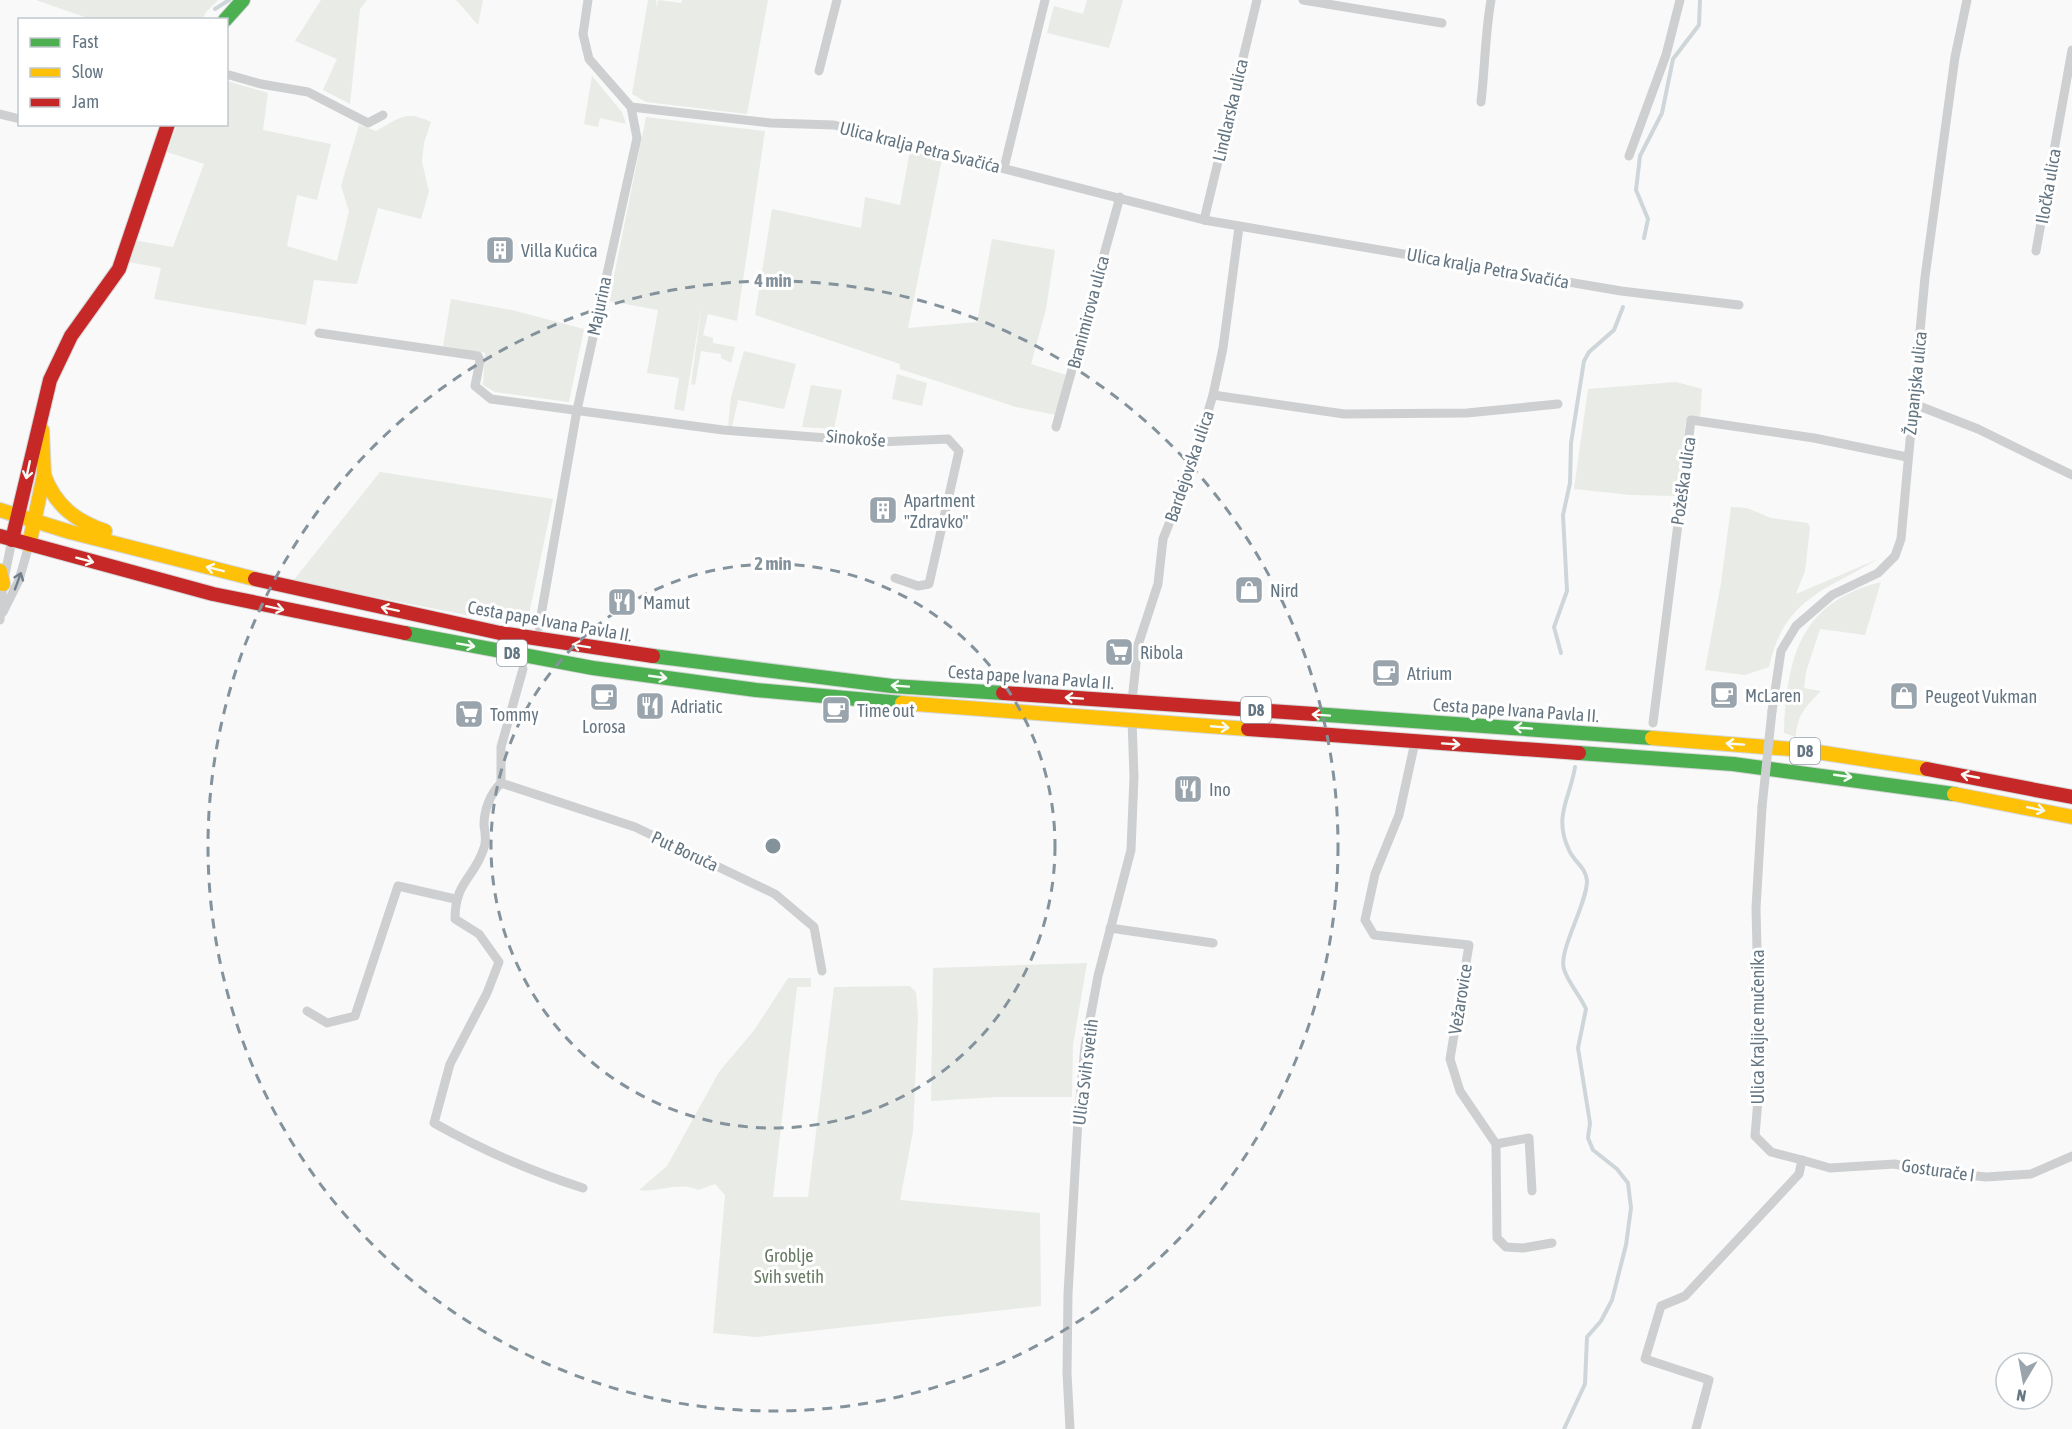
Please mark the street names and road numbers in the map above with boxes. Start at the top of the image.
street label: Lindlarska ulica [1208,57,1252,163]
street label: Ulica kralja Petra Svačića [838,117,1002,177]
street label: Iločka ulica [2031,147,2065,225]
street label: Ulica kralja Petra Svačića [1405,243,1571,293]
street label: Branimirova ulica [1063,253,1113,371]
street label: Majurina [583,275,615,337]
street label: Županjska ulica [1899,330,1931,436]
street label: Bardejovska ulica [1160,408,1218,524]
street label: Sinokoše [825,425,887,451]
street label: Požeška ulica [1666,435,1700,527]
street label: Cesta pape Ivana Pavla II. [466,596,634,646]
road number: D8 [497,640,527,666]
street label: Cesta pape Ivana Pavla II. [947,661,1115,693]
street label: Cesta pape Ivana Pavla II. [1432,694,1600,726]
road number: D8 [1241,697,1271,723]
road number: D8 [1790,738,1820,764]
street label: Put Boruča [648,826,722,876]
street label: Ulica Kraljice mučenika [1747,949,1768,1105]
street label: Vežarovice [1444,962,1476,1036]
street label: Ulica Svih svetih [1068,1018,1102,1126]
street label: Gosturače I [1900,1154,1976,1186]

